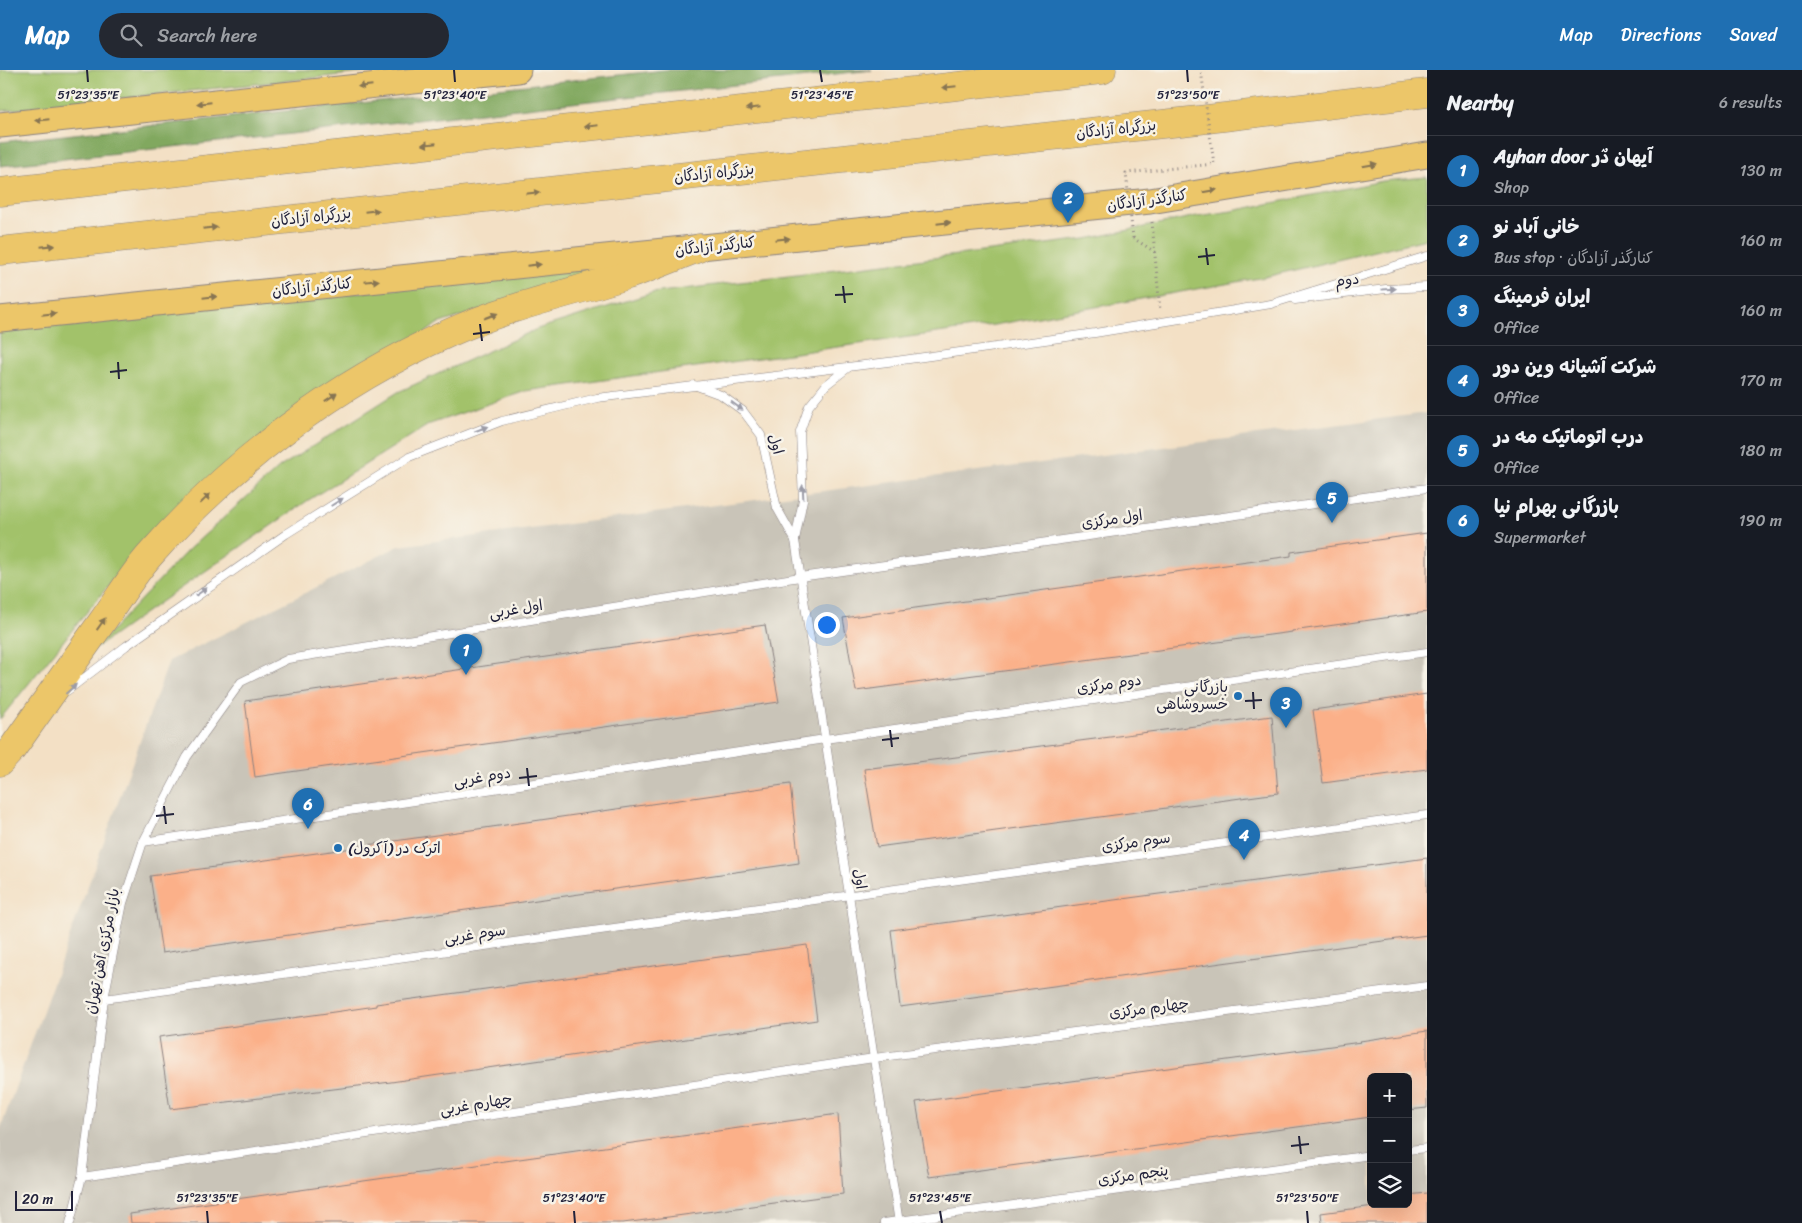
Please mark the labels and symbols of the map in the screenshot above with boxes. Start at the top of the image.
one-way arrow [357,82,373,90]
one-way arrow [941,83,957,91]
text: 51°23'35"E [57,84,120,106]
text: 51°23'40"E [424,84,487,106]
text: 51°23'45"E [791,84,854,106]
text: 51°23'50"E [1157,84,1220,106]
one-way arrow [195,99,211,107]
one-way arrow [744,104,760,112]
street label: بزرگراه آزادگان [1075,112,1157,146]
one-way arrow [34,116,50,124]
one-way arrow [583,122,599,130]
one-way arrow [421,140,437,148]
street label: بزرگراه آزادگان [673,156,755,190]
one-way arrow [1362,160,1378,168]
pin: 2 [1052,182,1084,223]
street label: کنارگذر آزادگان [1105,182,1189,218]
one-way arrow [1202,187,1218,195]
one-way arrow [525,189,541,197]
street label: بزرگراه آزادگان [270,200,352,234]
one-way arrow [364,207,380,215]
one-way arrow [937,219,953,227]
one-way arrow [202,224,218,232]
street label: کنارگذر آزادگان [674,229,756,263]
one-way arrow [775,235,791,243]
one-way arrow [41,242,57,250]
one-way arrow [526,261,542,269]
street label: دوم [1333,266,1361,294]
street label: کنارگذر آزادگان [271,270,353,304]
one-way arrow [364,277,380,285]
one-way arrow [1381,285,1397,293]
one-way arrow [202,293,218,301]
one-way arrow [41,310,57,318]
one-way arrow [484,312,499,320]
one-way arrow [324,392,338,402]
one-way arrow [730,401,744,411]
one-way arrow [474,425,489,433]
street label: اول [761,430,791,458]
pin: 5 [1316,482,1348,523]
one-way arrow [799,484,807,500]
one-way arrow [198,494,210,506]
one-way arrow [330,497,343,507]
street label: اول مرکزی [1080,502,1144,536]
one-way arrow [194,587,208,597]
street label: اول غربی [487,592,545,626]
your location [814,612,840,638]
one-way arrow [96,617,106,631]
pin: 1 [450,634,482,675]
street label: دوم مرکزی [1075,667,1143,701]
place label: بازرگانی خسروشاهی [1156,674,1228,717]
one-way arrow [64,683,76,695]
pin: 3 [1270,687,1302,728]
marker: بازرگانی خسروشاهی [1232,690,1244,702]
street label: دوم غربی [451,760,513,794]
pin: 6 [292,788,324,829]
pin: 4 [1228,819,1260,860]
street label: سوم مرکزی [1100,824,1172,860]
place label: اترک در (آکرول) [348,835,441,861]
marker: اترک در (آکرول) [332,842,344,854]
street label: اول [846,867,874,891]
street label: بازار مرکزی آهن تهران [77,886,127,1016]
street label: سوم غربی [443,917,507,951]
street label: چهارم مرکزی [1107,990,1191,1026]
street label: چهارم غربی [438,1085,514,1123]
street label: پنجم مرکزی [1096,1157,1170,1193]
text: 51°23'35"E [176,1187,239,1209]
text: 51°23'40"E [543,1187,606,1209]
text: 51°23'45"E [909,1187,972,1209]
text: 51°23'50"E [1276,1187,1339,1209]
scale bar [15,1188,72,1211]

